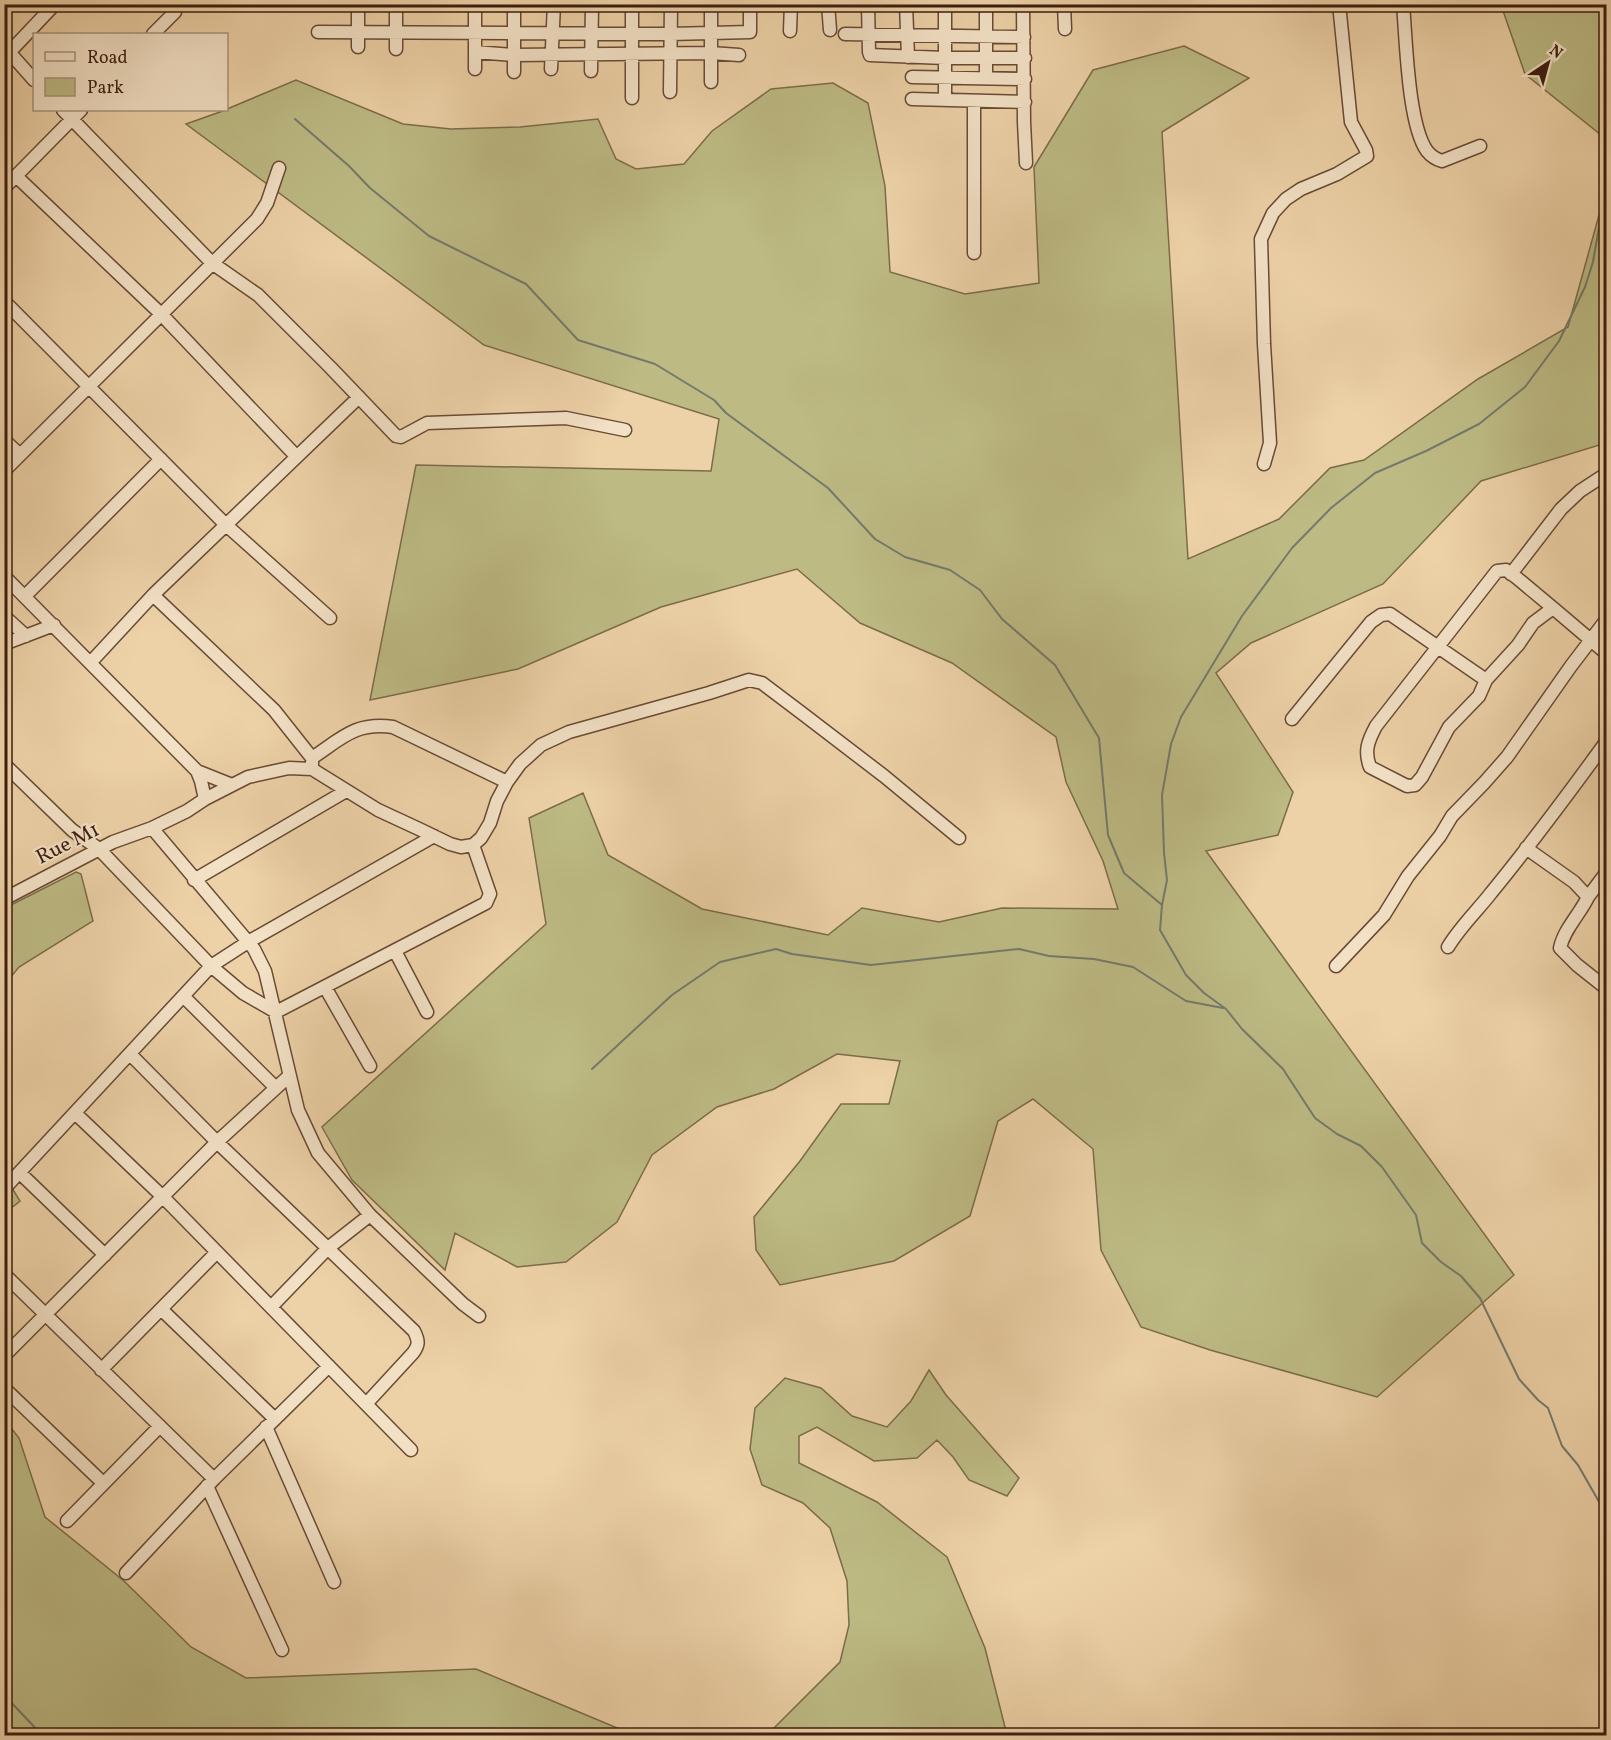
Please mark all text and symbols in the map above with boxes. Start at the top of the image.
legend [33,33,228,111]
north arrow [1518,33,1578,93]
text: N [1544,40,1567,65]
text: Road [87,46,128,71]
text: Park [87,76,124,101]
street label: Rue M1 [31,816,105,872]

